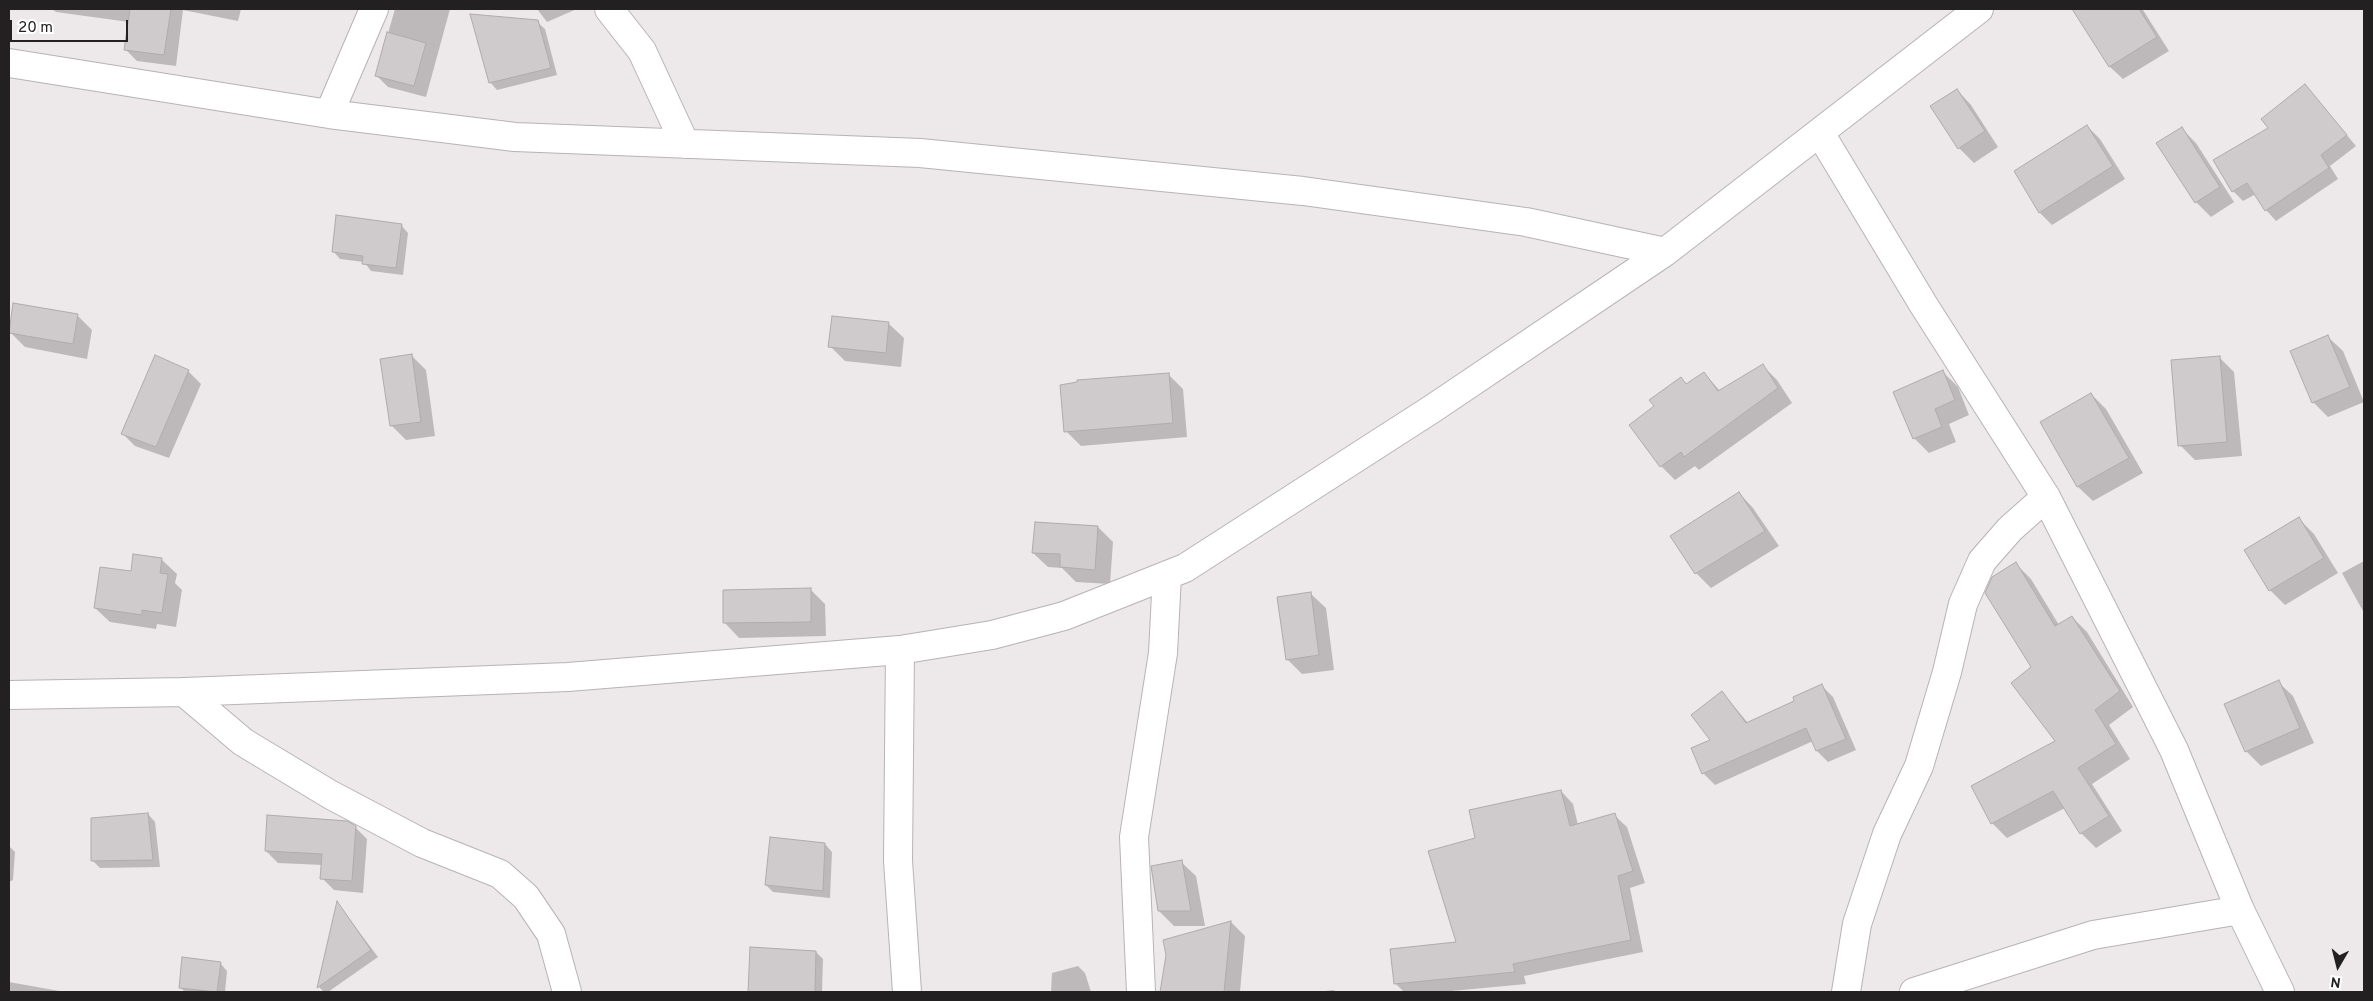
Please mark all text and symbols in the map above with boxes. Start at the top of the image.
scale bar [12,10,130,42]
text: 20 m [18,19,53,38]
north arrow [2313,941,2363,991]
text: N [2330,972,2342,990]

